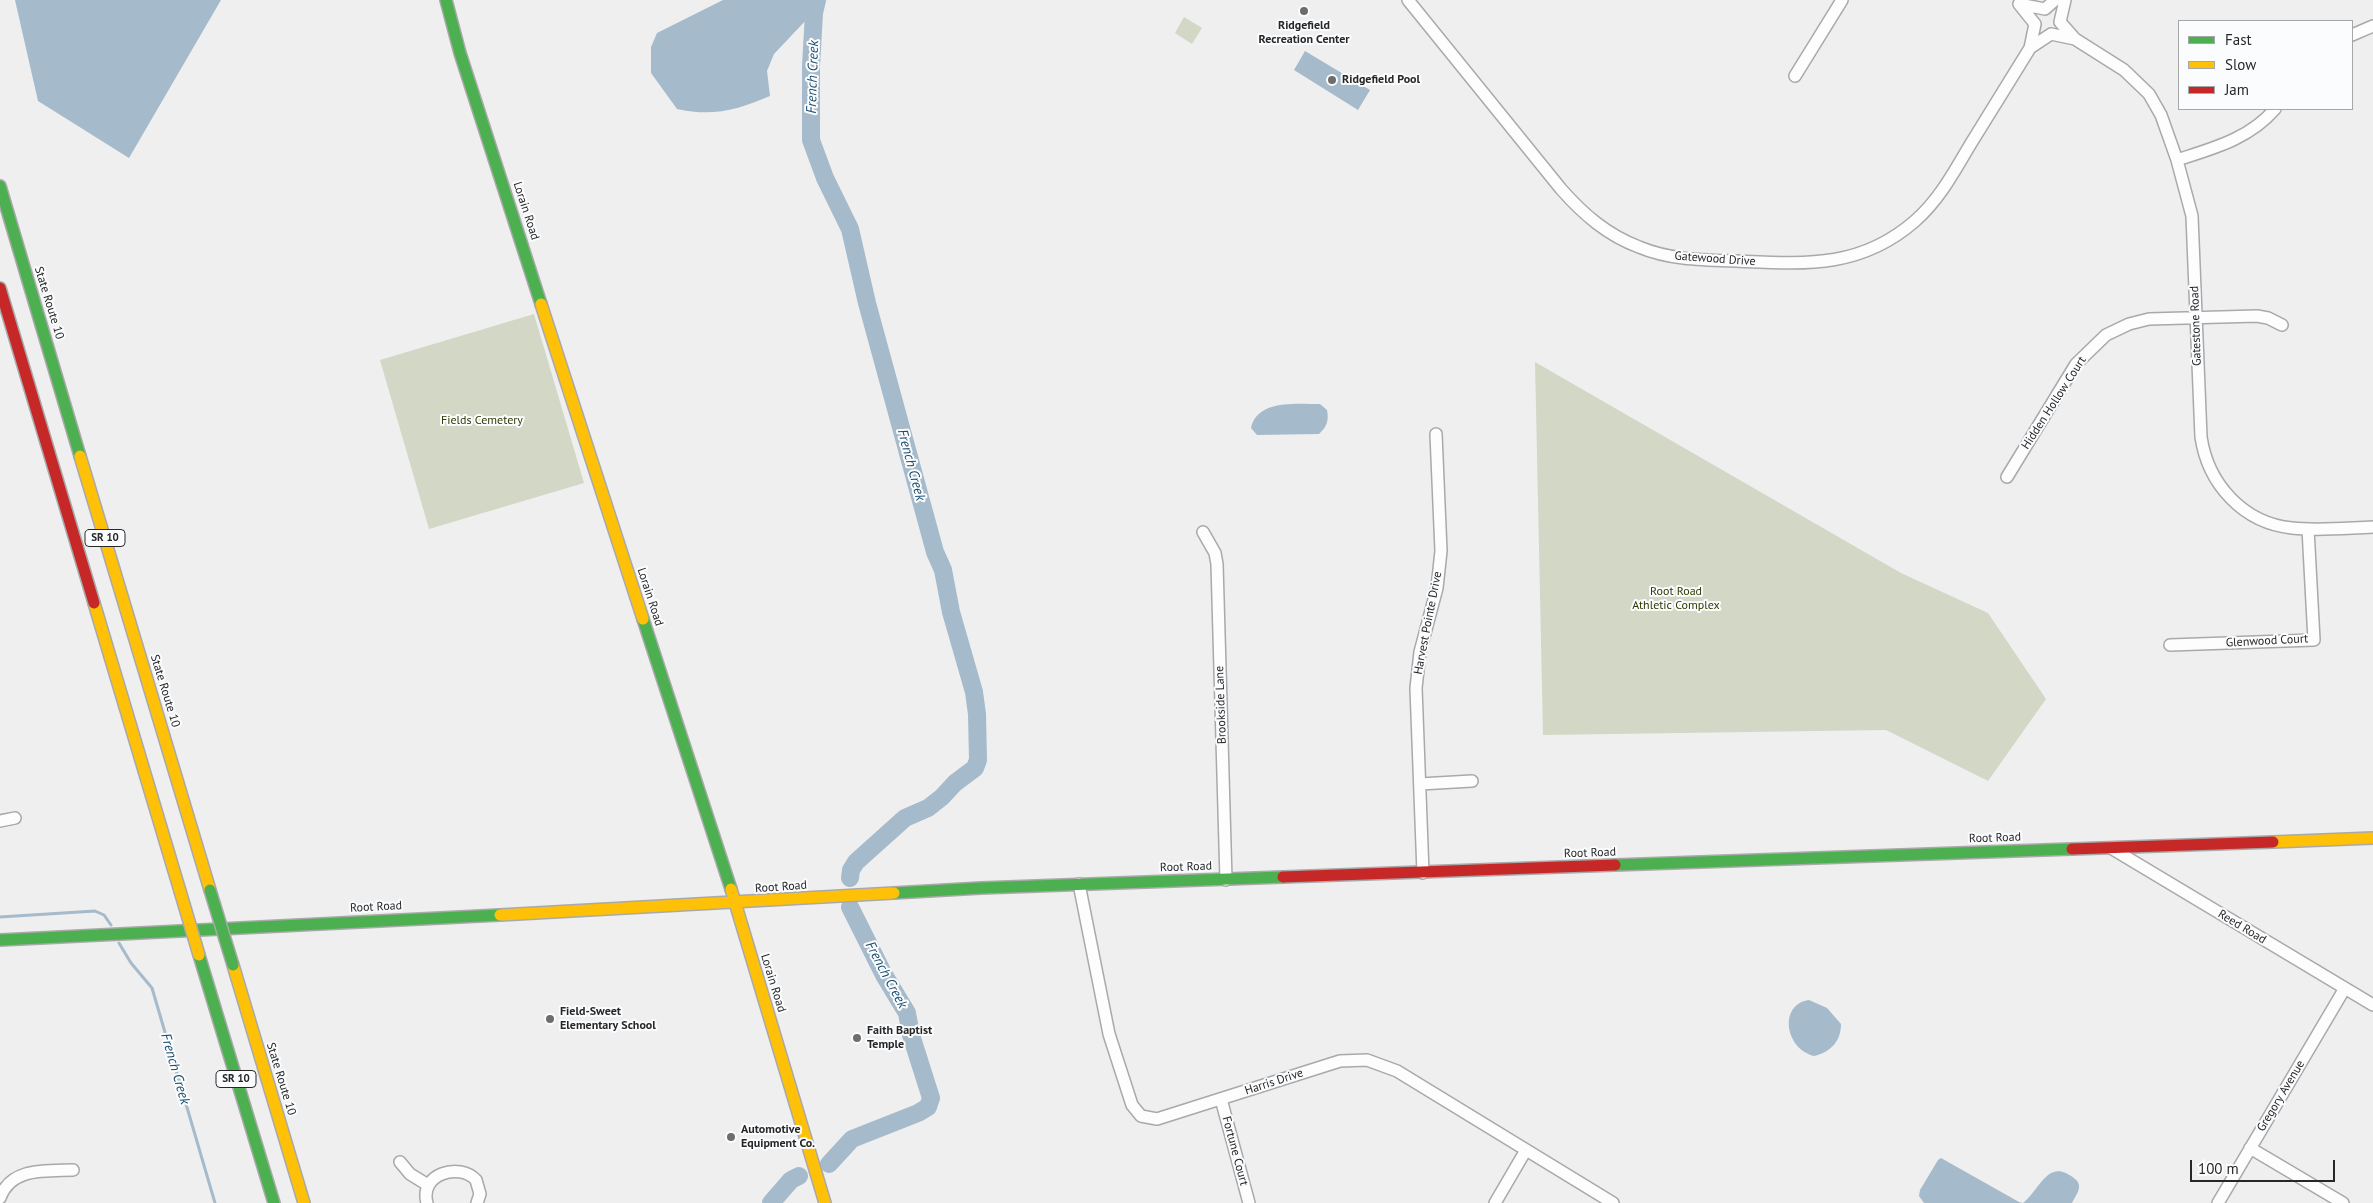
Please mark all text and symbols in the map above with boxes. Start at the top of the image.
marker: Ridgefield Recreation Center [1298,5,1310,17]
place label: Ridgefield Recreation Center [1259,19,1349,47]
legend [2178,20,2353,110]
text: Fast [2225,30,2252,49]
water label: French Creek [803,40,823,114]
text: Slow [2225,55,2256,74]
place label: Ridgefield Pool [1342,73,1420,87]
marker: Ridgefield Pool [1326,74,1338,86]
text: Jam [2225,80,2249,99]
street label: Lorain Road [510,180,542,242]
street label: Gatewood Drive [1674,249,1756,269]
street label: State Route 10 [31,265,67,341]
street label: Gatestone Road [2187,286,2205,366]
street label: Hidden Hollow Court [2019,354,2089,452]
park label: Fields Cemetery [441,414,523,428]
water label: French Creek [893,427,929,503]
road number: SR 10 [85,530,125,546]
street label: Lorain Road [634,566,666,628]
street label: Harvest Pointe Drive [1411,570,1445,676]
park label: Root Road Athletic Complex [1632,585,1720,613]
street label: Glenwood Court [2225,632,2309,650]
street label: State Route 10 [147,653,183,729]
street label: Brookside Lane [1212,666,1230,744]
street label: Root Road [1969,830,2021,846]
street label: Root Road [1564,845,1616,861]
street label: Root Road [1160,859,1212,875]
street label: Root Road [755,878,807,896]
street label: Root Road [350,898,402,916]
street label: Reed Road [2215,907,2269,947]
water label: French Creek [861,939,911,1011]
street label: Lorain Road [757,952,789,1014]
place label: Field-Sweet Elementary School [560,1005,656,1033]
marker: Field-Sweet Elementary School [544,1013,556,1025]
place label: Faith Baptist Temple [867,1024,932,1052]
water label: French Creek [157,1031,193,1107]
marker: Faith Baptist Temple [851,1032,863,1044]
street label: State Route 10 [263,1041,299,1117]
street label: Gregory Avenue [2254,1058,2308,1134]
street label: Harris Drive [1243,1066,1305,1098]
road number: SR 10 [216,1070,256,1088]
street label: Fortune Court [1219,1115,1251,1187]
place label: Automotive Equipment Co. [741,1123,815,1151]
marker: Automotive Equipment Co. [725,1131,737,1143]
scale bar [2193,1150,2338,1182]
text: 100 m [2198,1159,2239,1178]

